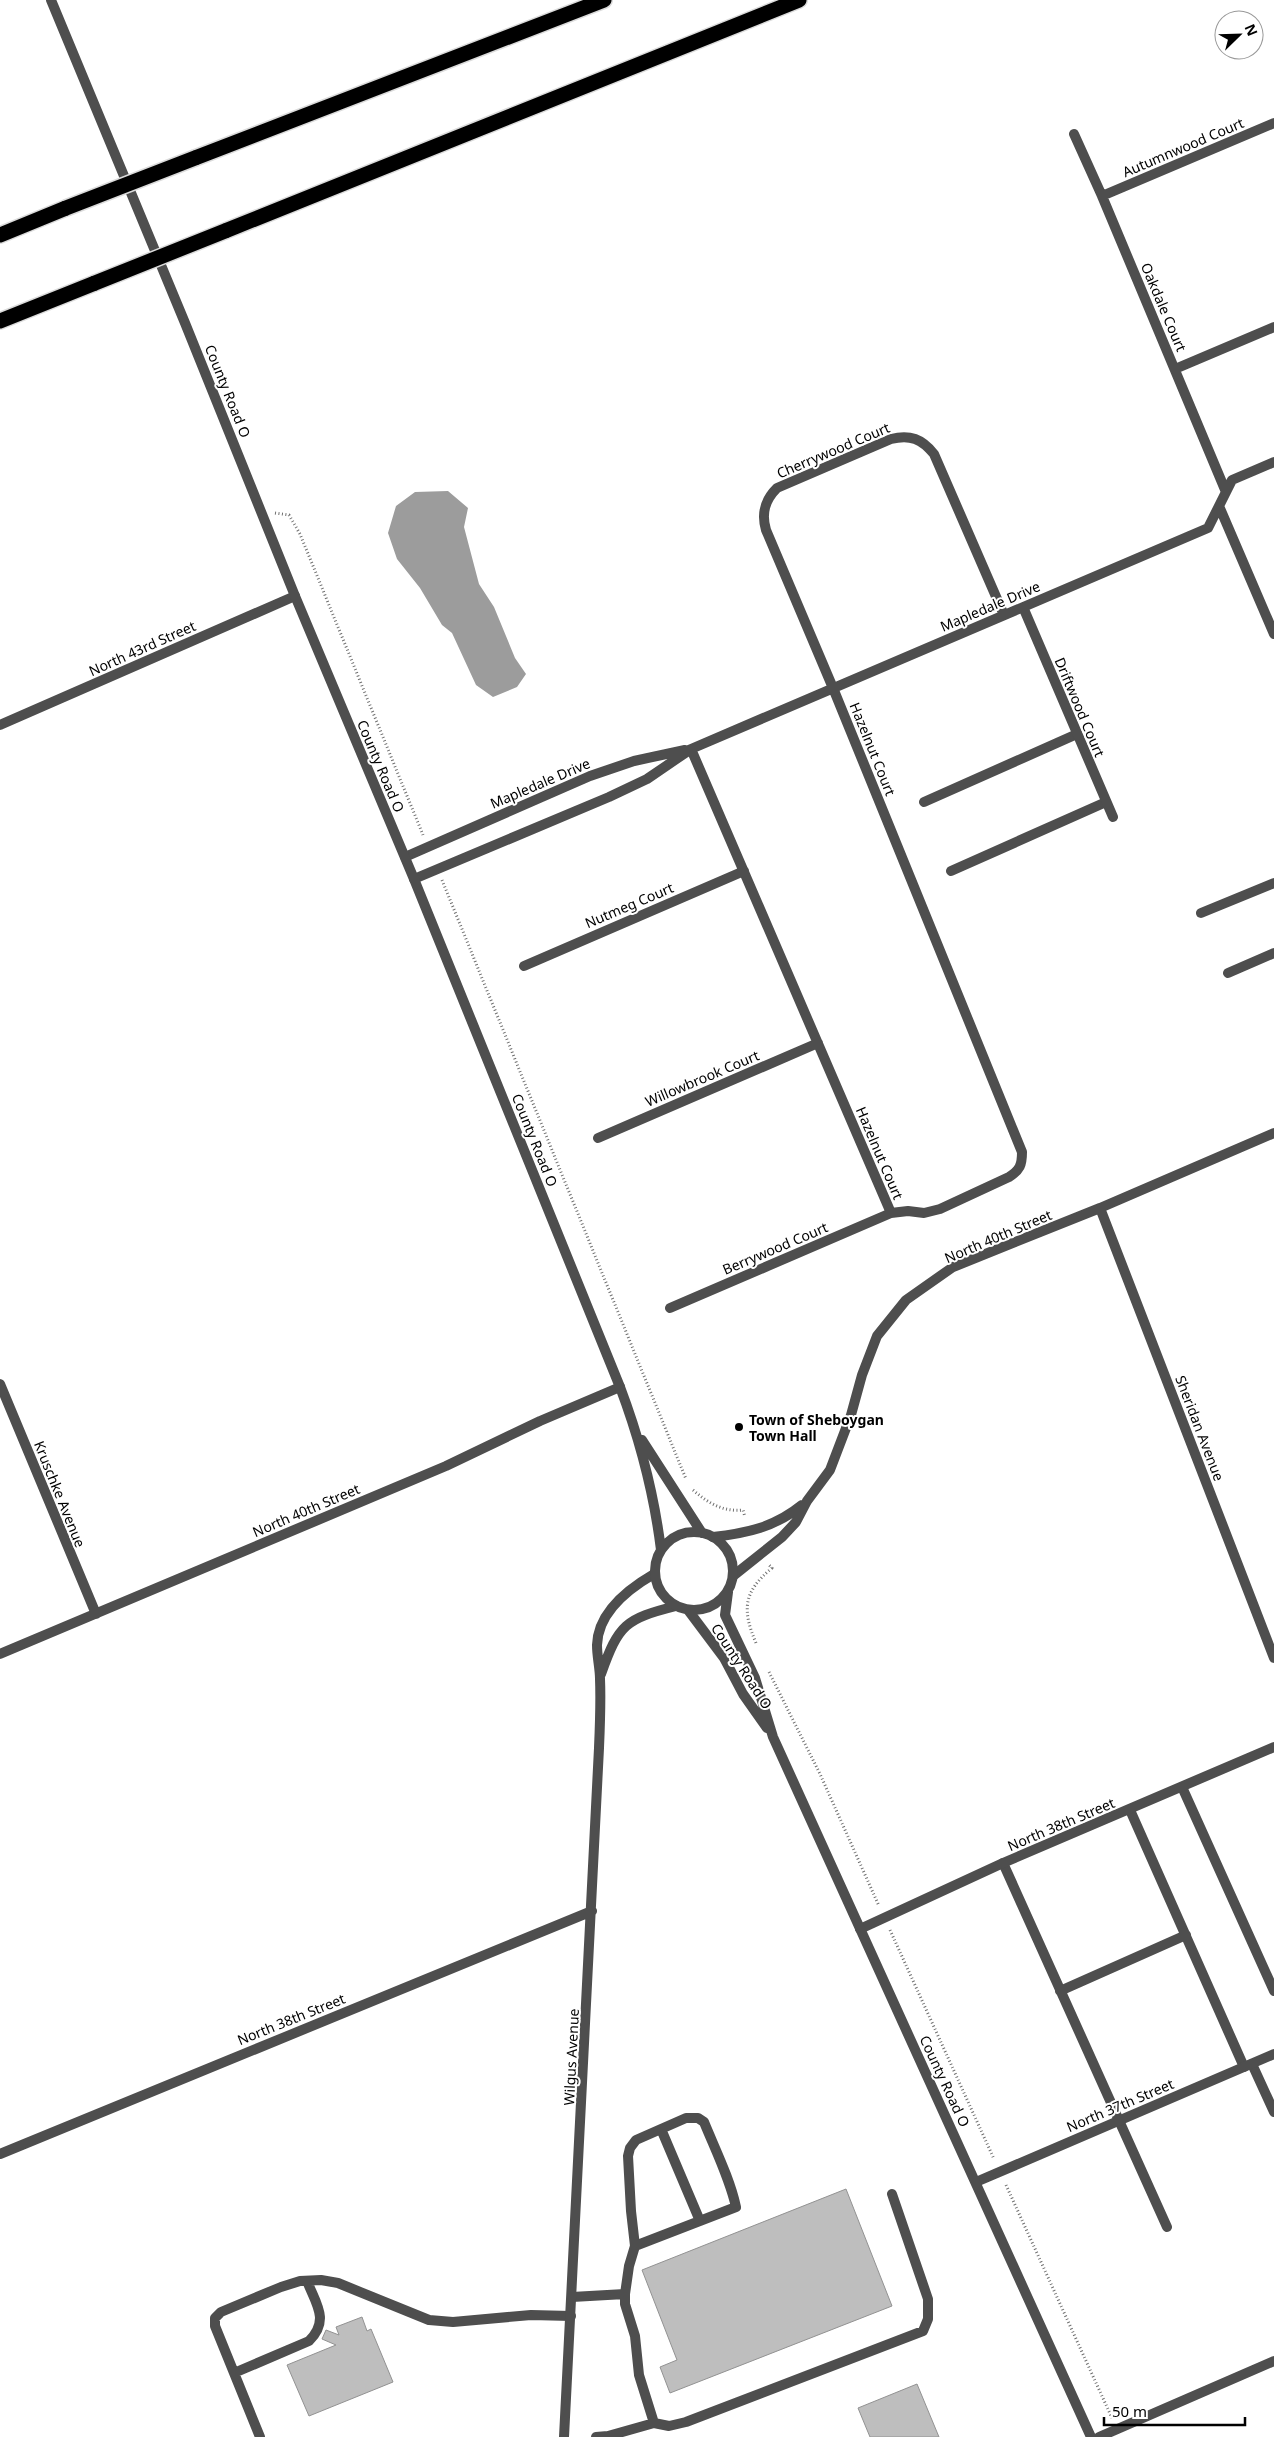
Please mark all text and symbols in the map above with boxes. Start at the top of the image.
north arrow [1214,10,1264,60]
text: N [1240,21,1262,39]
street label: Autumnwood Court [1119,113,1247,181]
street label: Oakdale Court [1137,260,1191,354]
street label: County Road O [201,342,255,440]
street label: Cherrywood Court [774,418,892,482]
street label: Mapledale Drive [937,576,1043,636]
street label: North 43rd Street [86,616,198,680]
street label: Driftwood Court [1050,654,1110,760]
street label: Hazelnut Court [846,699,900,799]
street label: County Road O [353,717,409,815]
street label: Mapledale Drive [487,753,593,813]
street label: Nutmeg Court [582,878,676,932]
street label: Willowbrook Court [642,1045,762,1111]
street label: County Road O [508,1091,562,1189]
street label: Hazelnut Court [852,1104,908,1202]
street label: North 40th Street [941,1205,1055,1267]
street label: Berrywood Court [719,1217,831,1279]
street label: Sheridan Avenue [1171,1373,1229,1484]
place label: Town of Sheboygan Town Hall [749,1410,884,1445]
marker: Town of Sheboygan Town Hall [733,1421,745,1433]
street label: Kruschke Avenue [30,1438,90,1550]
street label: North 40th Street [249,1479,363,1541]
street label: County Road O [707,1619,777,1713]
street label: North 38th Street [1004,1793,1118,1855]
street label: North 38th Street [234,1989,348,2049]
street label: Wilgus Avenue [559,2008,583,2106]
street label: County Road O [916,2032,974,2130]
street label: North 37th Street [1063,2074,1177,2136]
scale bar [1104,2394,1245,2426]
text: 50 m [1112,2401,1147,2421]

